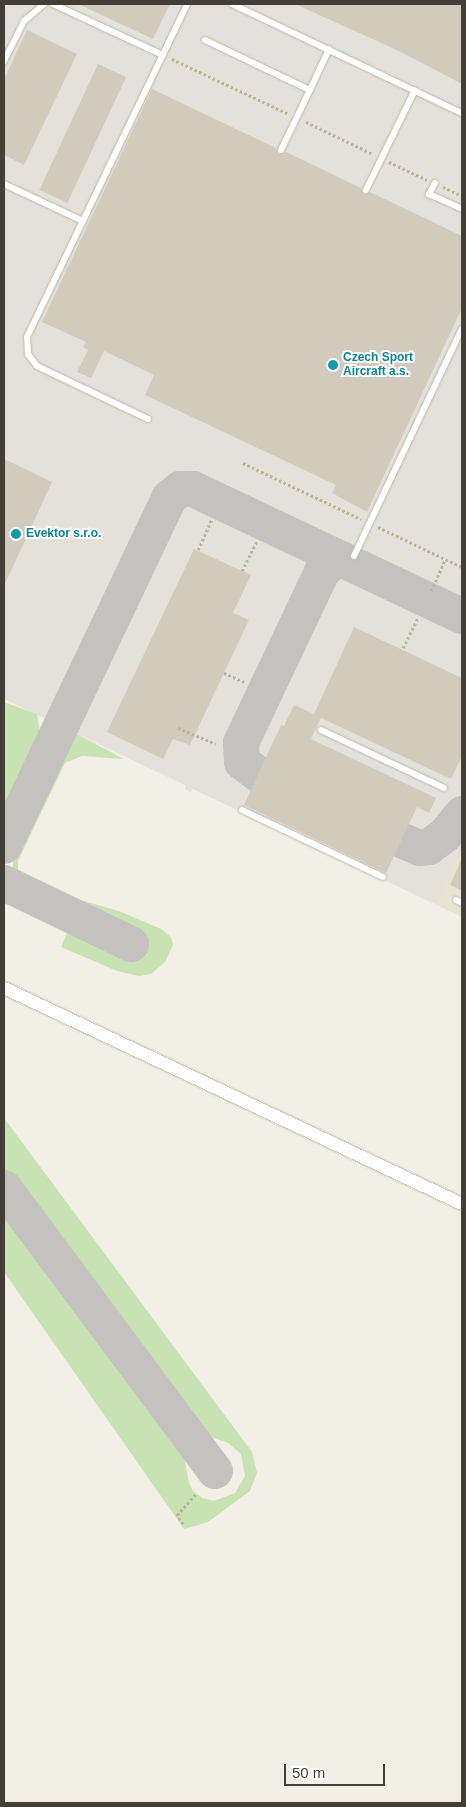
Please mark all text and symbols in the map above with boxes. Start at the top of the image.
place label: Czech Sport Aircraft a.s. [343,351,413,379]
marker: Czech Sport Aircraft a.s. [327,359,339,371]
place label: Evektor s.r.o. [26,527,101,541]
marker: Evektor s.r.o. [10,528,22,540]
scale bar [286,1754,387,1786]
text: 50 m [292,1764,325,1781]

